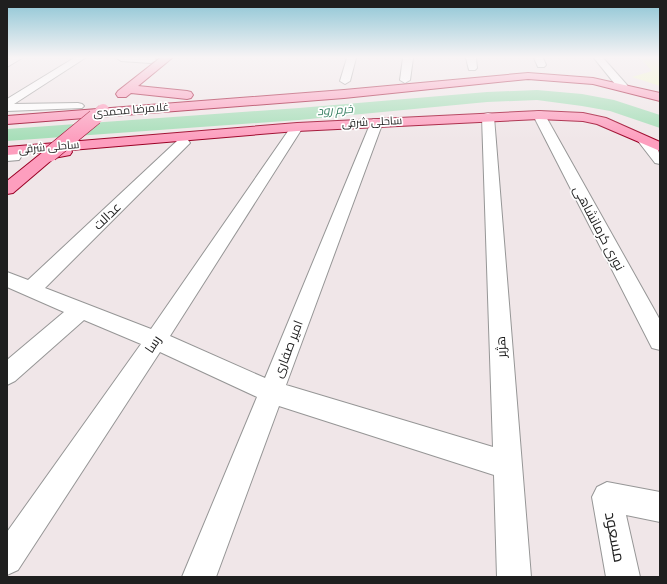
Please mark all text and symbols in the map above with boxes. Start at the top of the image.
street label: غلامرضا محمدی [93,100,169,120]
water label: خرم رود [317,102,355,119]
street label: ساحلی شرقی [341,114,403,130]
street label: ساحلی شرقی [18,138,80,156]
street label: نوری کرمانشاهی [570,183,628,273]
street label: عدالت [90,199,124,233]
street label: امیر صفاری [270,318,306,380]
street label: رسا [142,332,164,356]
street label: هژبر [493,336,509,359]
street label: مسعود [601,510,629,564]

